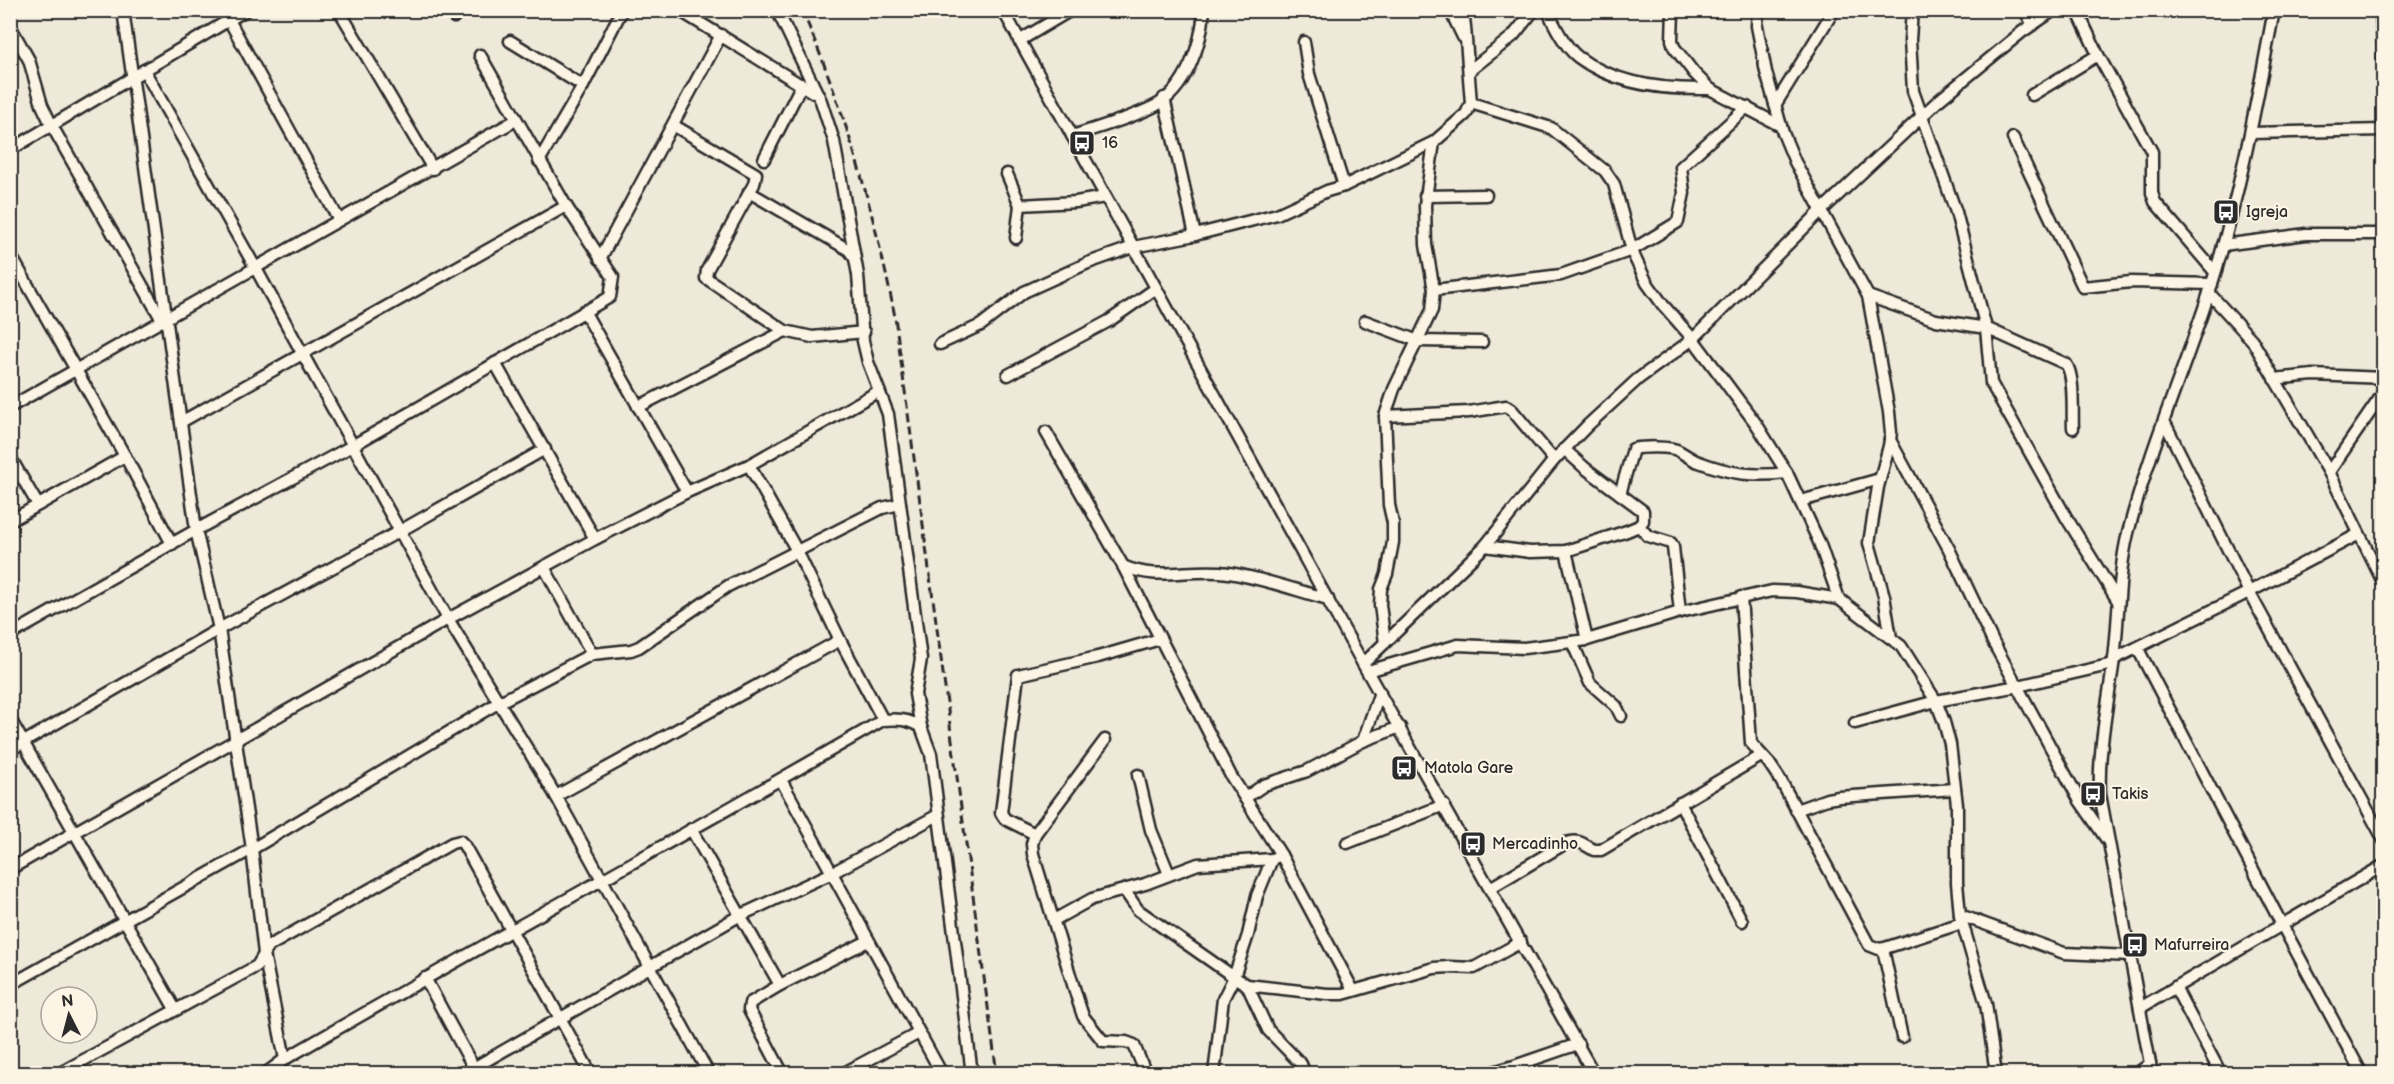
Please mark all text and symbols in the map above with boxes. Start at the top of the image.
bus stop icon: 16 [1067,128,1097,158]
place label: 16 [1102,134,1118,153]
bus stop icon: Igreja [2211,197,2241,227]
place label: Igreja [2246,203,2288,222]
bus stop icon: Matola Gare [1389,753,1419,783]
place label: Matola Gare [1424,759,1514,778]
bus stop icon: Takis [2078,779,2108,809]
place label: Takis [2112,785,2149,804]
bus stop icon: Mercadinho [1458,829,1488,859]
place label: Mercadinho [1492,835,1578,854]
bus stop icon: Mafurreira [2120,930,2150,960]
place label: Mafurreira [2154,936,2229,955]
north arrow [39,985,99,1045]
text: N [61,991,75,1012]

